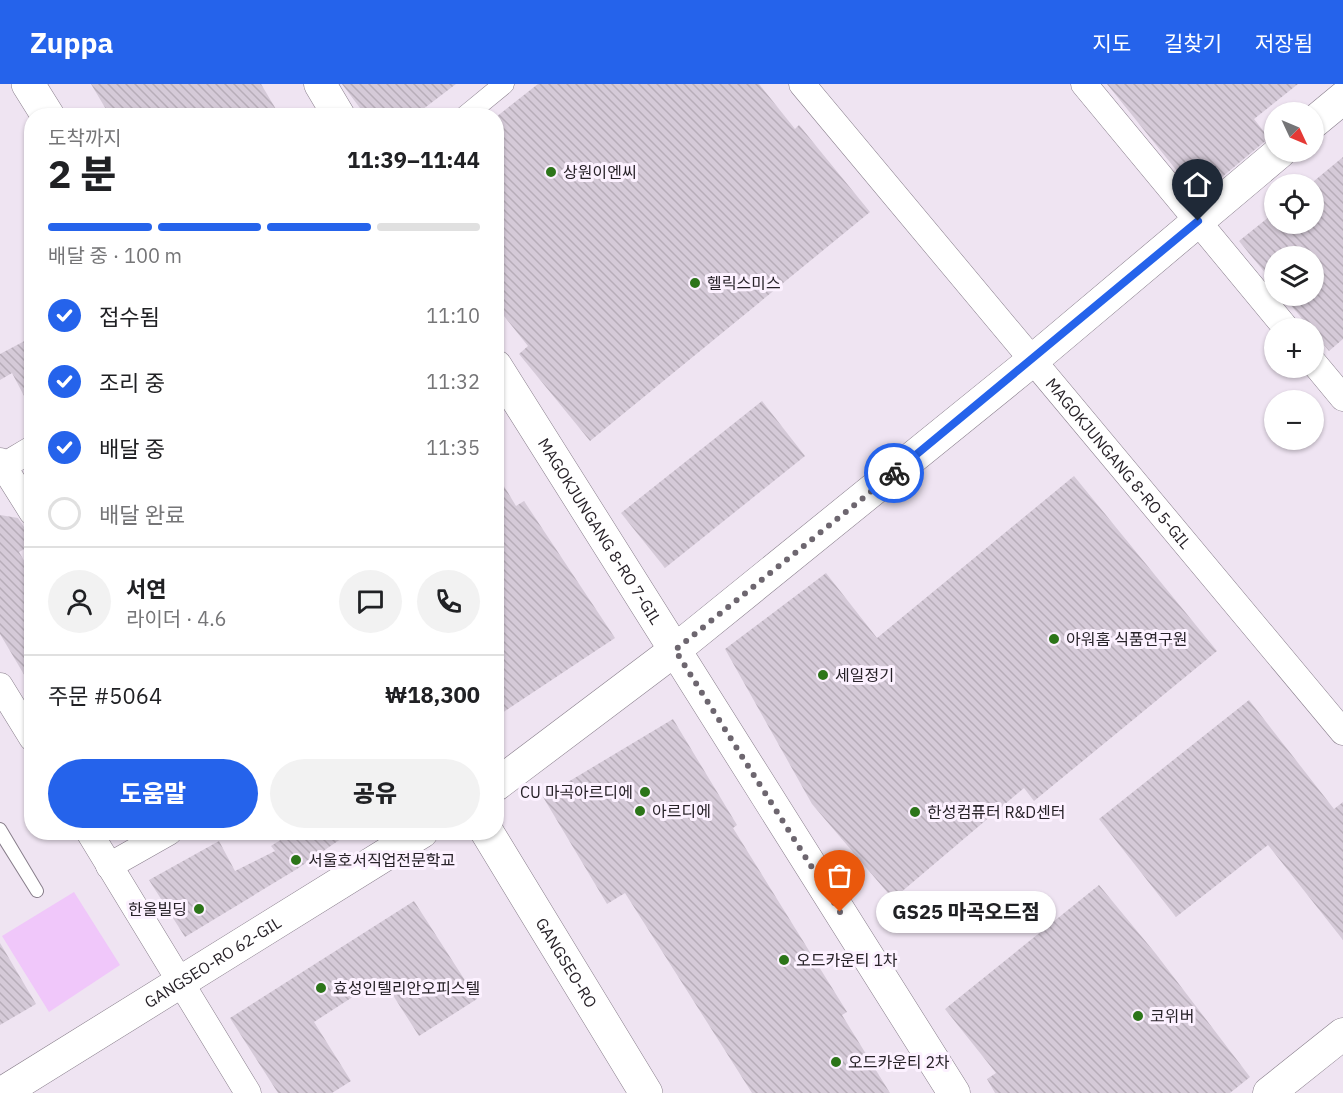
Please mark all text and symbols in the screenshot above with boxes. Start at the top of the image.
text: Zuppa [30,24,114,61]
text: 지도 [1092,29,1131,57]
text: 길찾기 [1164,29,1222,57]
text: 저장됨 [1255,29,1313,57]
north arrow [1264,102,1324,162]
map controls [1264,102,1324,450]
text: 도착까지 [48,124,122,151]
text: 11:39–11:44 [347,145,480,174]
text: 2 분 [48,148,116,199]
pin [1172,159,1223,221]
place label: 상원이엔씨 [563,162,637,182]
marker: 상원이엔씨 [544,165,558,179]
icon: home [1181,168,1214,201]
button: locate [1264,174,1324,234]
text: 배달 중 · 100 m [48,242,182,269]
button: layers [1264,246,1324,306]
place label: 헬릭스미스 [707,273,781,293]
marker: 헬릭스미스 [688,276,702,290]
icon: check [48,299,81,332]
text: 접수됨 [99,302,160,331]
text: 11:10 [426,302,480,329]
button: + [1264,318,1324,378]
icon: check [48,365,81,398]
text: 조리 중 [99,368,165,397]
text: 11:32 [426,368,480,395]
street label: MAGOKJUNGANG 8-RO 5-GIL [1042,374,1196,553]
button: − [1264,390,1324,450]
icon: check [48,431,81,464]
text: 배달 중 [99,434,165,463]
text: 11:35 [426,434,480,461]
street label: MAGOKJUNGANG 8-RO 7-GIL [534,434,666,628]
courier [864,443,924,503]
icon: bike [878,457,911,490]
text: 배달 완료 [99,500,185,529]
button: person [48,570,111,633]
button: chat [339,570,402,633]
button: phone [417,570,480,633]
text: 서연 [126,574,166,603]
text: 라이더 · 4.6 [126,605,227,632]
place label: 아워홈 식품연구원 [1066,629,1188,649]
marker: 아워홈 식품연구원 [1047,632,1061,646]
place label: 세일정기 [835,665,894,685]
marker: 세일정기 [816,668,830,682]
text: ₩18,300 [385,680,480,709]
text: 주문 #5064 [48,681,162,710]
button: 도움말 [48,759,258,828]
button: 공유 [270,759,480,828]
place label: CU 마곡아르디에 [520,782,633,802]
marker: CU 마곡아르디에 [638,785,652,799]
place label: 아르디에 [652,801,711,821]
place label: 한성컴퓨터 R&D센터 [927,802,1066,822]
marker: 아르디에 [633,804,647,818]
marker: 한성컴퓨터 R&D센터 [908,805,922,819]
place label: 서울호서직업전문학교 [308,850,455,870]
pin [814,850,865,912]
marker: 서울호서직업전문학교 [289,853,303,867]
icon: bag [823,859,856,892]
callout: GS25 마곡오드점 [876,891,1056,933]
text: GS25 마곡오드점 [892,898,1040,925]
place label: 한울빌딩 [128,899,187,919]
marker: 한울빌딩 [192,902,206,916]
street label: GANGSEO-RO 62-GIL [141,912,285,1012]
street label: GANGSEO-RO [532,914,602,1011]
place label: 오드카운티 1차 [796,950,898,970]
marker: 오드카운티 1차 [777,953,791,967]
place label: 효성인텔리안오피스텔 [333,978,480,998]
marker: 효성인텔리안오피스텔 [314,981,328,995]
place label: 코위버 [1150,1006,1194,1026]
marker: 코위버 [1131,1009,1145,1023]
place label: 오드카운티 2차 [848,1052,950,1072]
marker: 오드카운티 2차 [829,1055,843,1069]

